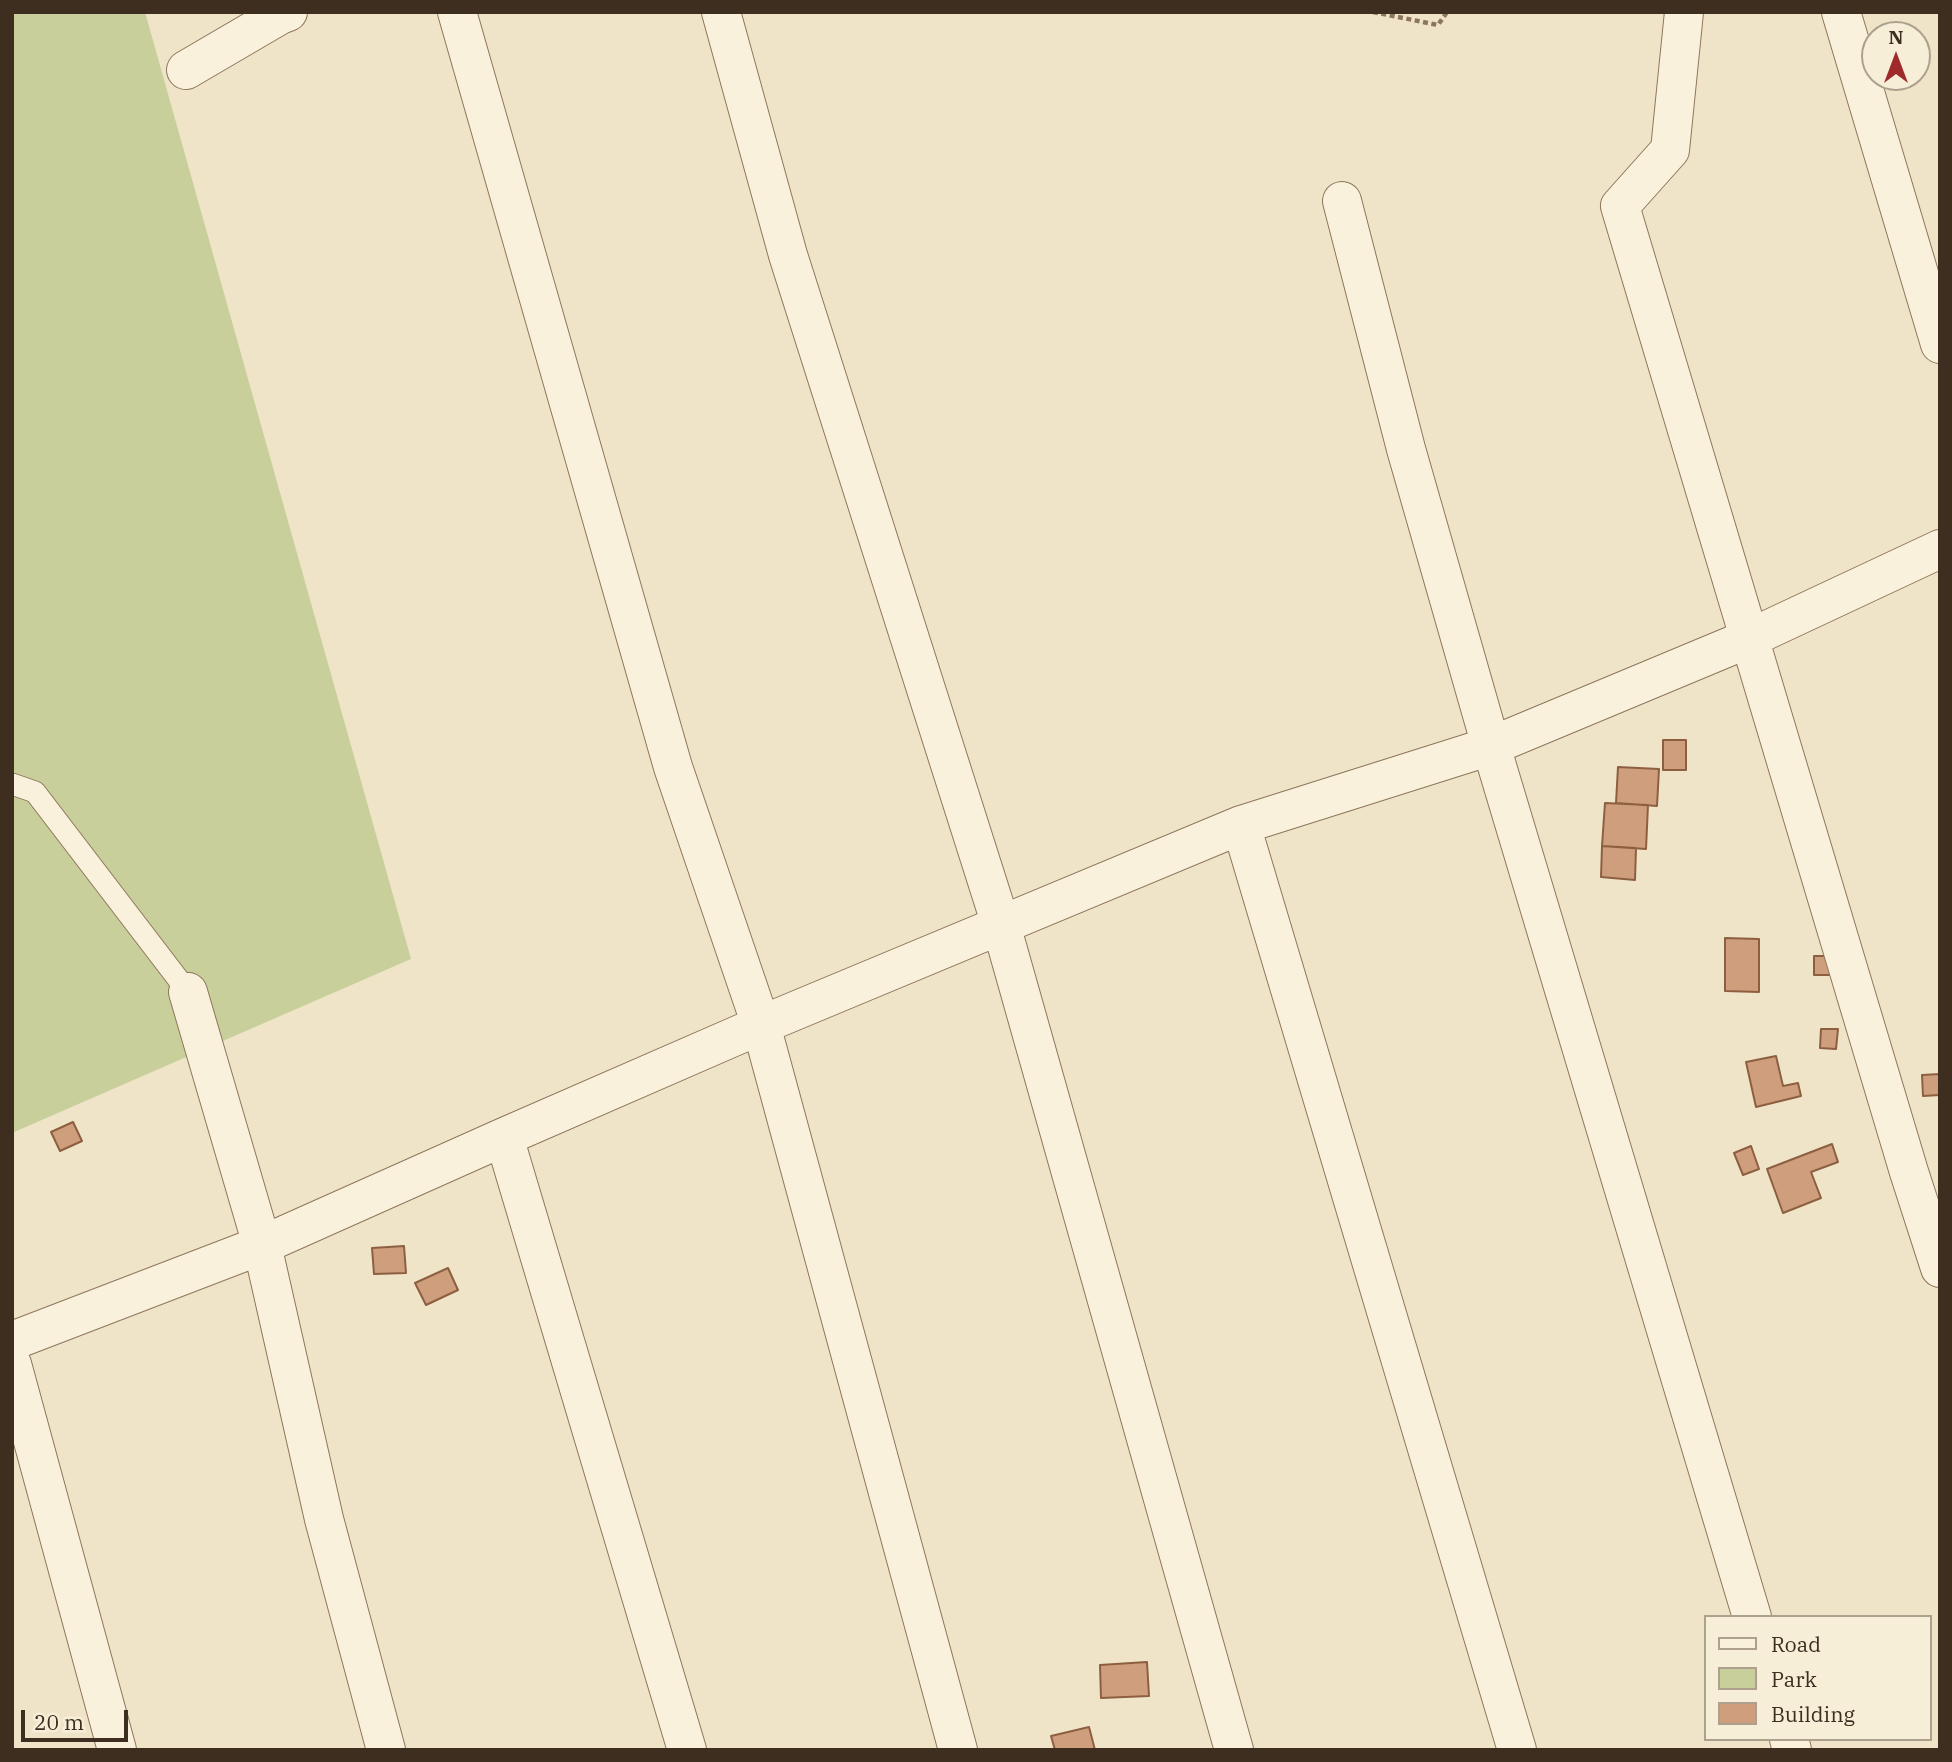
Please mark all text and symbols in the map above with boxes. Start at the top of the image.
north arrow [1861,21,1931,91]
text: N [1888,25,1904,49]
legend [1703,1615,1931,1741]
text: Road [1771,1630,1821,1658]
text: Park [1771,1665,1817,1693]
scale bar [24,1696,131,1740]
text: Building [1771,1700,1855,1728]
text: 20 m [34,1708,84,1736]

